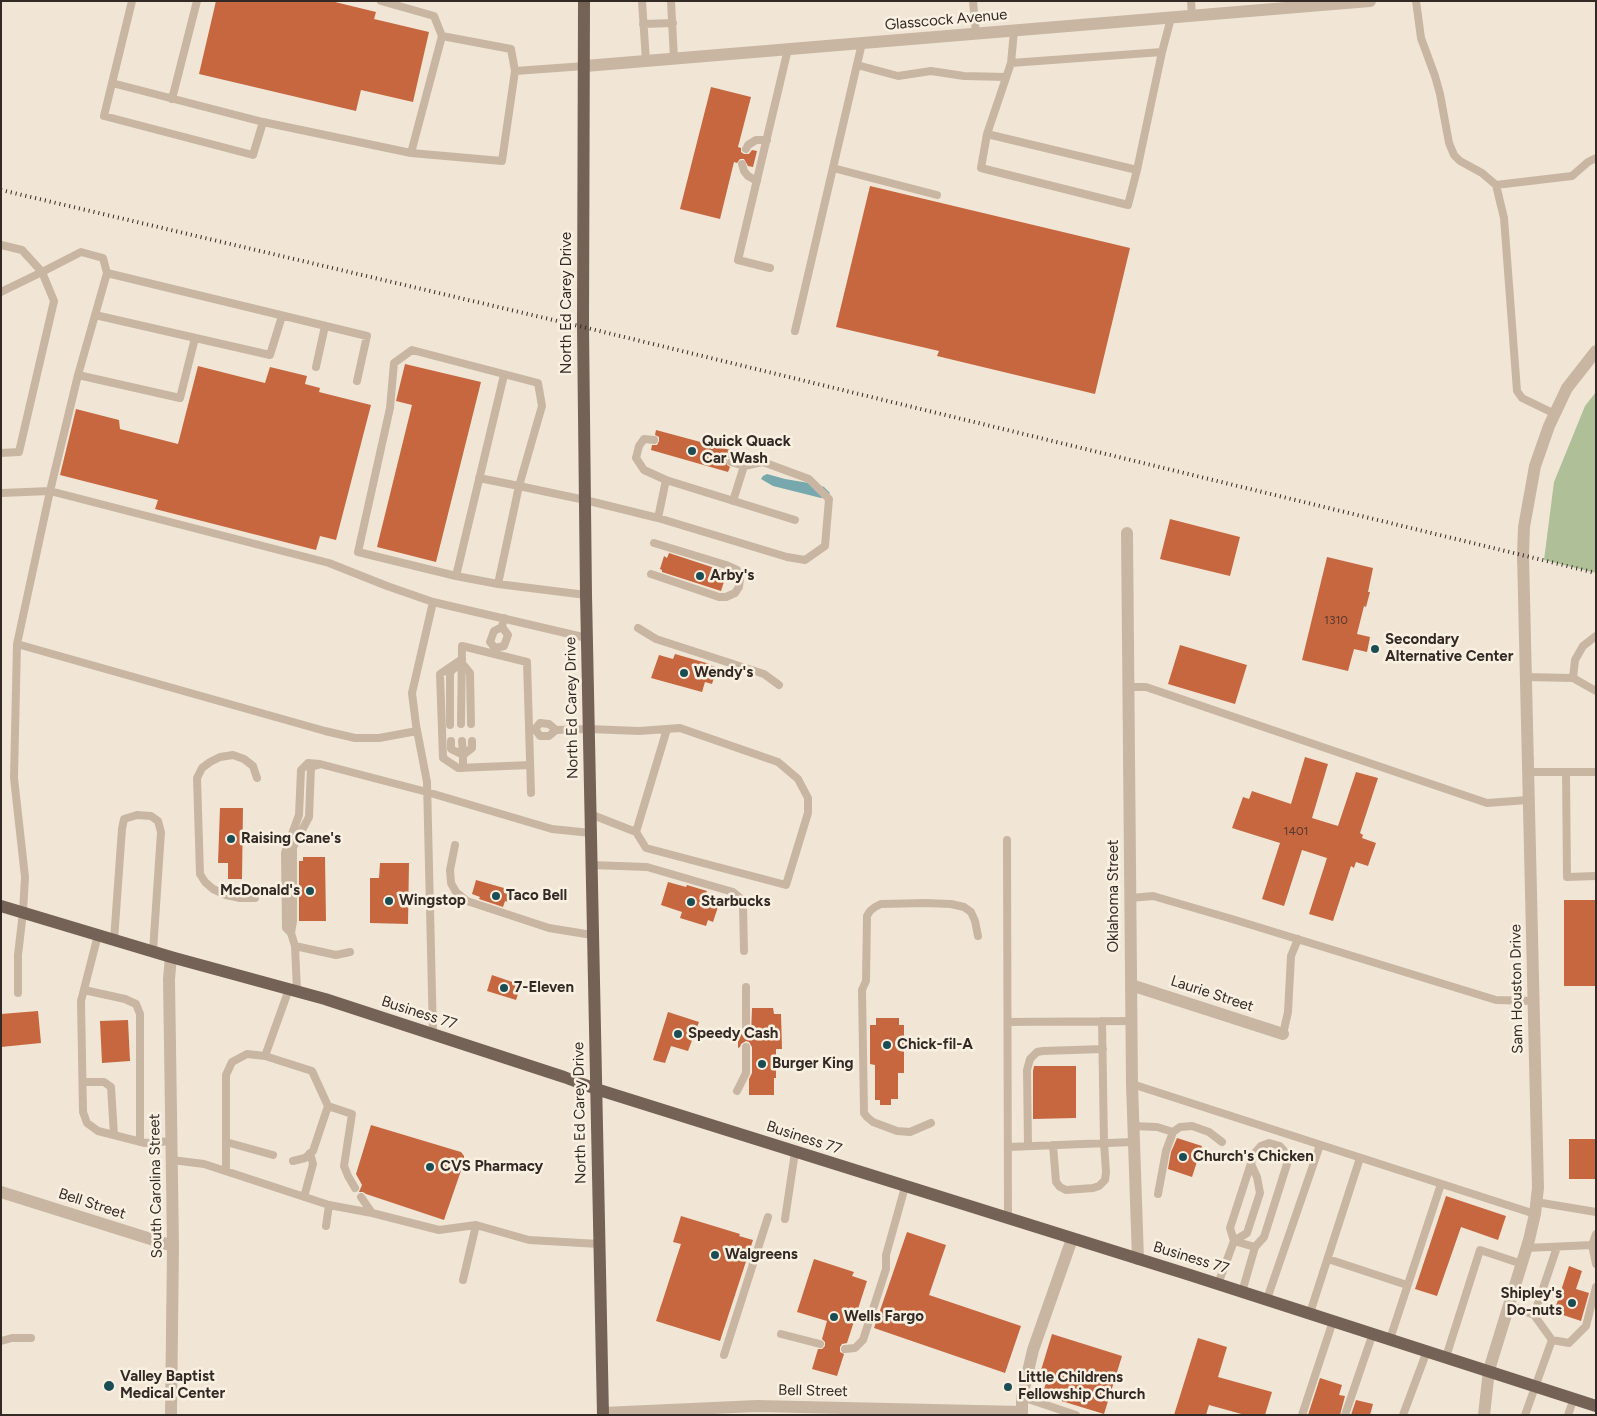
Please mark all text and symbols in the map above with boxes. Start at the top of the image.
street label: Glasscock Avenue [884,6,1008,34]
street label: North Ed Carey Drive [558,232,576,374]
place label: Quick Quack Car Wash [702,433,791,468]
marker: Quick Quack Car Wash [686,445,698,457]
place label: Arby's [710,567,754,585]
marker: Arby's [694,570,706,582]
house number: 1310 [1324,613,1348,627]
place label: Secondary Alternative Center [1385,631,1513,666]
street label: North Ed Carey Drive [562,637,582,779]
marker: Secondary Alternative Center [1369,643,1381,655]
place label: Wendy's [694,664,753,682]
marker: Wendy's [678,667,690,679]
house number: 1401 [1283,824,1309,838]
place label: Raising Cane's [241,830,341,848]
marker: Raising Cane's [225,833,237,845]
street label: Oklahoma Street [1105,839,1123,953]
place label: McDonald's [220,882,300,900]
marker: McDonald's [304,885,316,897]
place label: Taco Bell [506,887,567,905]
marker: Taco Bell [490,890,502,902]
place label: Wingstop [399,892,466,910]
place label: Starbucks [701,893,770,911]
marker: Wingstop [383,895,395,907]
marker: Starbucks [685,896,697,908]
street label: Sam Houston Drive [1507,924,1527,1054]
street label: Laurie Street [1168,972,1256,1016]
place label: 7-Eleven [514,979,574,997]
marker: 7-Eleven [498,982,510,994]
street label: Business 77 [379,992,459,1034]
place label: Speedy Cash [688,1025,778,1043]
marker: Speedy Cash [672,1028,684,1040]
place label: Chick-fil-A [897,1036,973,1054]
marker: Chick-fil-A [881,1039,893,1051]
street label: North Ed Carey Drive [570,1042,590,1184]
place label: Burger King [772,1055,853,1073]
marker: Burger King [756,1058,768,1070]
street label: South Carolina Street [146,1113,166,1259]
street label: Business 77 [764,1117,844,1159]
place label: Church's Chicken [1193,1148,1314,1166]
marker: Church's Chicken [1177,1151,1189,1163]
place label: CVS Pharmacy [440,1158,543,1176]
marker: CVS Pharmacy [424,1161,436,1173]
street label: Bell Street [56,1185,128,1223]
street label: Business 77 [1151,1238,1231,1278]
place label: Walgreens [725,1246,798,1264]
marker: Walgreens [709,1249,721,1261]
place label: Shipley's Do-nuts [1500,1285,1562,1320]
marker: Shipley's Do-nuts [1566,1297,1578,1309]
place label: Wells Fargo [844,1308,924,1326]
marker: Wells Fargo [828,1311,840,1323]
place label: Valley Baptist Medical Center [120,1368,225,1403]
place label: Little Childrens Fellowship Church [1018,1369,1145,1404]
marker: Valley Baptist Medical Center [102,1379,116,1393]
street label: Bell Street [778,1381,848,1401]
marker: Little Childrens Fellowship Church [1002,1381,1014,1393]

